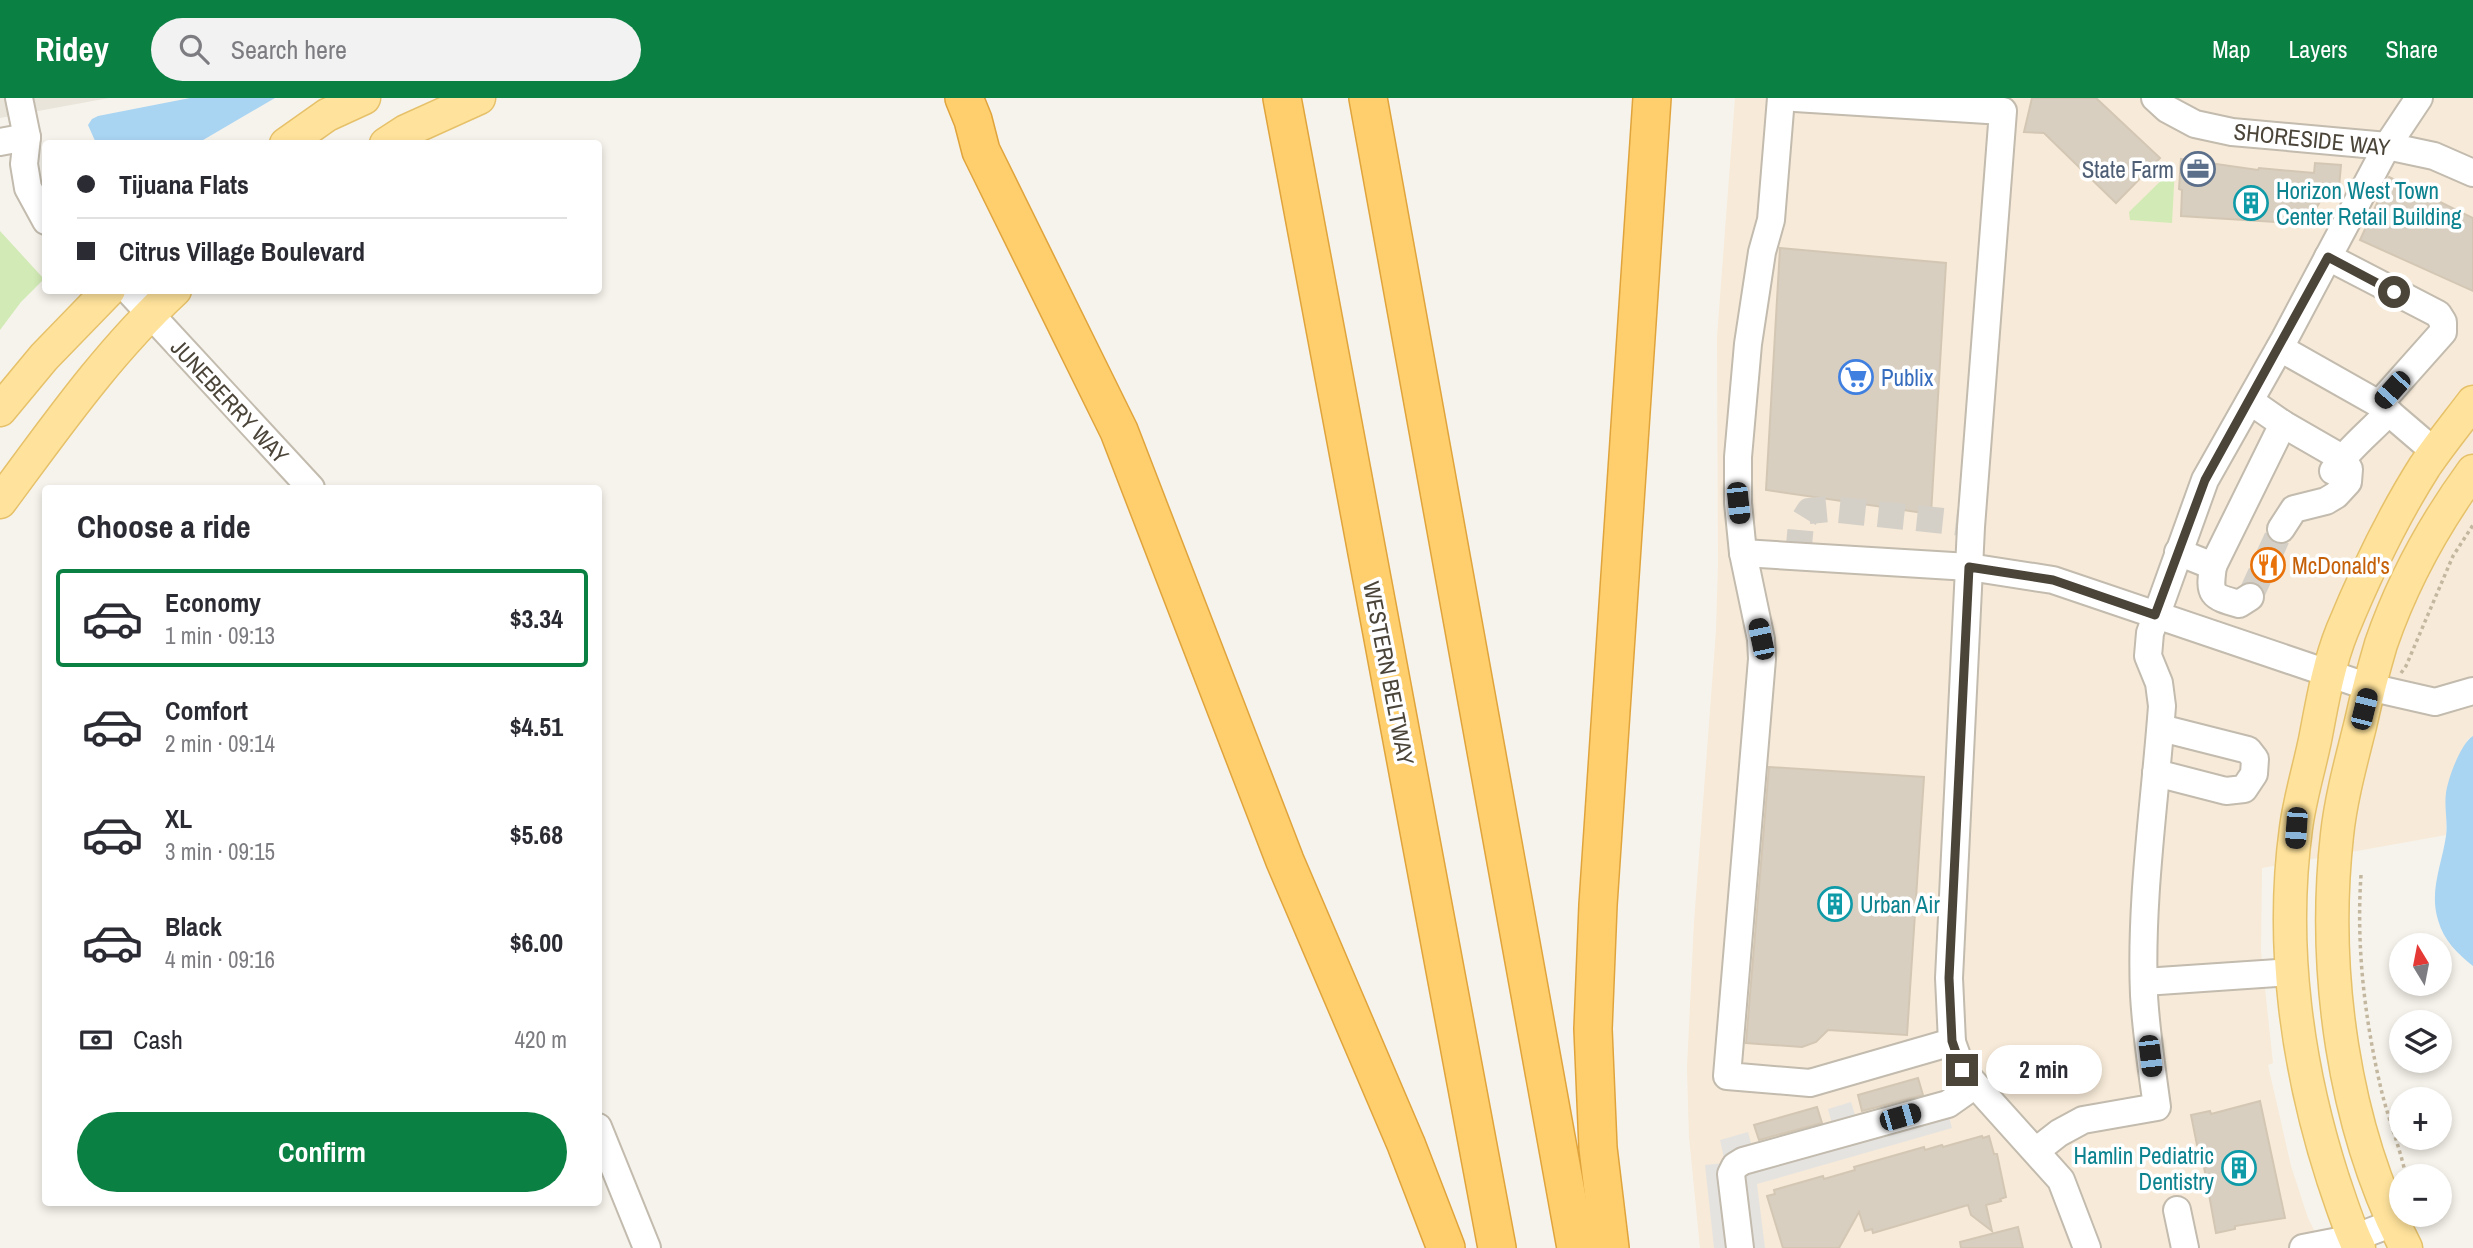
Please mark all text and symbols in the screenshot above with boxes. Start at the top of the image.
search box [151,18,641,81]
text: Ridey [35,27,109,71]
icon: search [175,30,213,68]
text: Search here [231,32,347,67]
text: Map [2212,33,2250,65]
text: Layers [2288,33,2347,65]
text: Share [2385,33,2438,65]
street label: SHORESIDE WAY [2232,115,2392,163]
office icon: State Farm [2179,150,2217,188]
place label: State Farm [2082,154,2174,185]
text: Tijuana Flats [119,167,249,202]
place label: Horizon West Town Center Retail Building [2276,175,2462,232]
building icon: Horizon West Town Center Retail Building [2232,184,2270,222]
text: Citrus Village Boulevard [119,234,365,269]
route start [2378,276,2410,308]
street label: JUNEBERRY WAY [164,332,296,470]
supermarket icon: Publix [1837,358,1875,396]
place label: Publix [1881,362,1934,393]
car [2371,367,2414,413]
car [1726,481,1751,525]
text: Choose a ride [77,505,251,548]
restaurant icon: McDonald's [2249,546,2287,584]
place label: McDonald's [2292,550,2390,581]
street label: WESTERN BELTWAY [1356,579,1422,768]
text: Economy [165,585,261,620]
icon: car [81,587,144,650]
text: $3.34 [510,601,563,636]
car [1747,616,1776,662]
text: 1 min · 09:13 [165,620,275,651]
car [2349,686,2380,732]
text: Comfort [165,693,248,728]
icon: car [81,695,144,758]
text: $4.51 [510,709,563,744]
text: 2 min · 09:14 [165,728,275,759]
text: XL [165,801,192,836]
icon: car [81,803,144,866]
car [2285,806,2308,850]
text: $5.68 [510,817,563,852]
text: 3 min · 09:15 [165,836,275,867]
building icon: Urban Air [1816,885,1854,923]
place label: Urban Air [1860,889,1940,920]
text: Black [165,909,222,944]
icon: car [81,911,144,974]
text: $6.00 [510,925,563,960]
north arrow [2389,933,2452,996]
map controls [2389,933,2452,1227]
text: 4 min · 09:16 [165,944,275,975]
button: layers [2389,1010,2452,1073]
icon: cash [77,1021,115,1059]
text: Cash [133,1022,183,1057]
text: 420 m [515,1024,567,1055]
car [2138,1034,2163,1078]
callout: 2 min [1986,1046,2102,1094]
route end [1946,1054,1978,1086]
text: 2 min [2019,1054,2069,1085]
button: + [2389,1087,2452,1150]
car [1877,1101,1924,1133]
button: Confirm [77,1112,567,1192]
place label: Hamlin Pediatric Dentistry [2074,1140,2215,1197]
building icon: Hamlin Pediatric Dentistry [2220,1149,2258,1187]
button: − [2389,1164,2452,1227]

